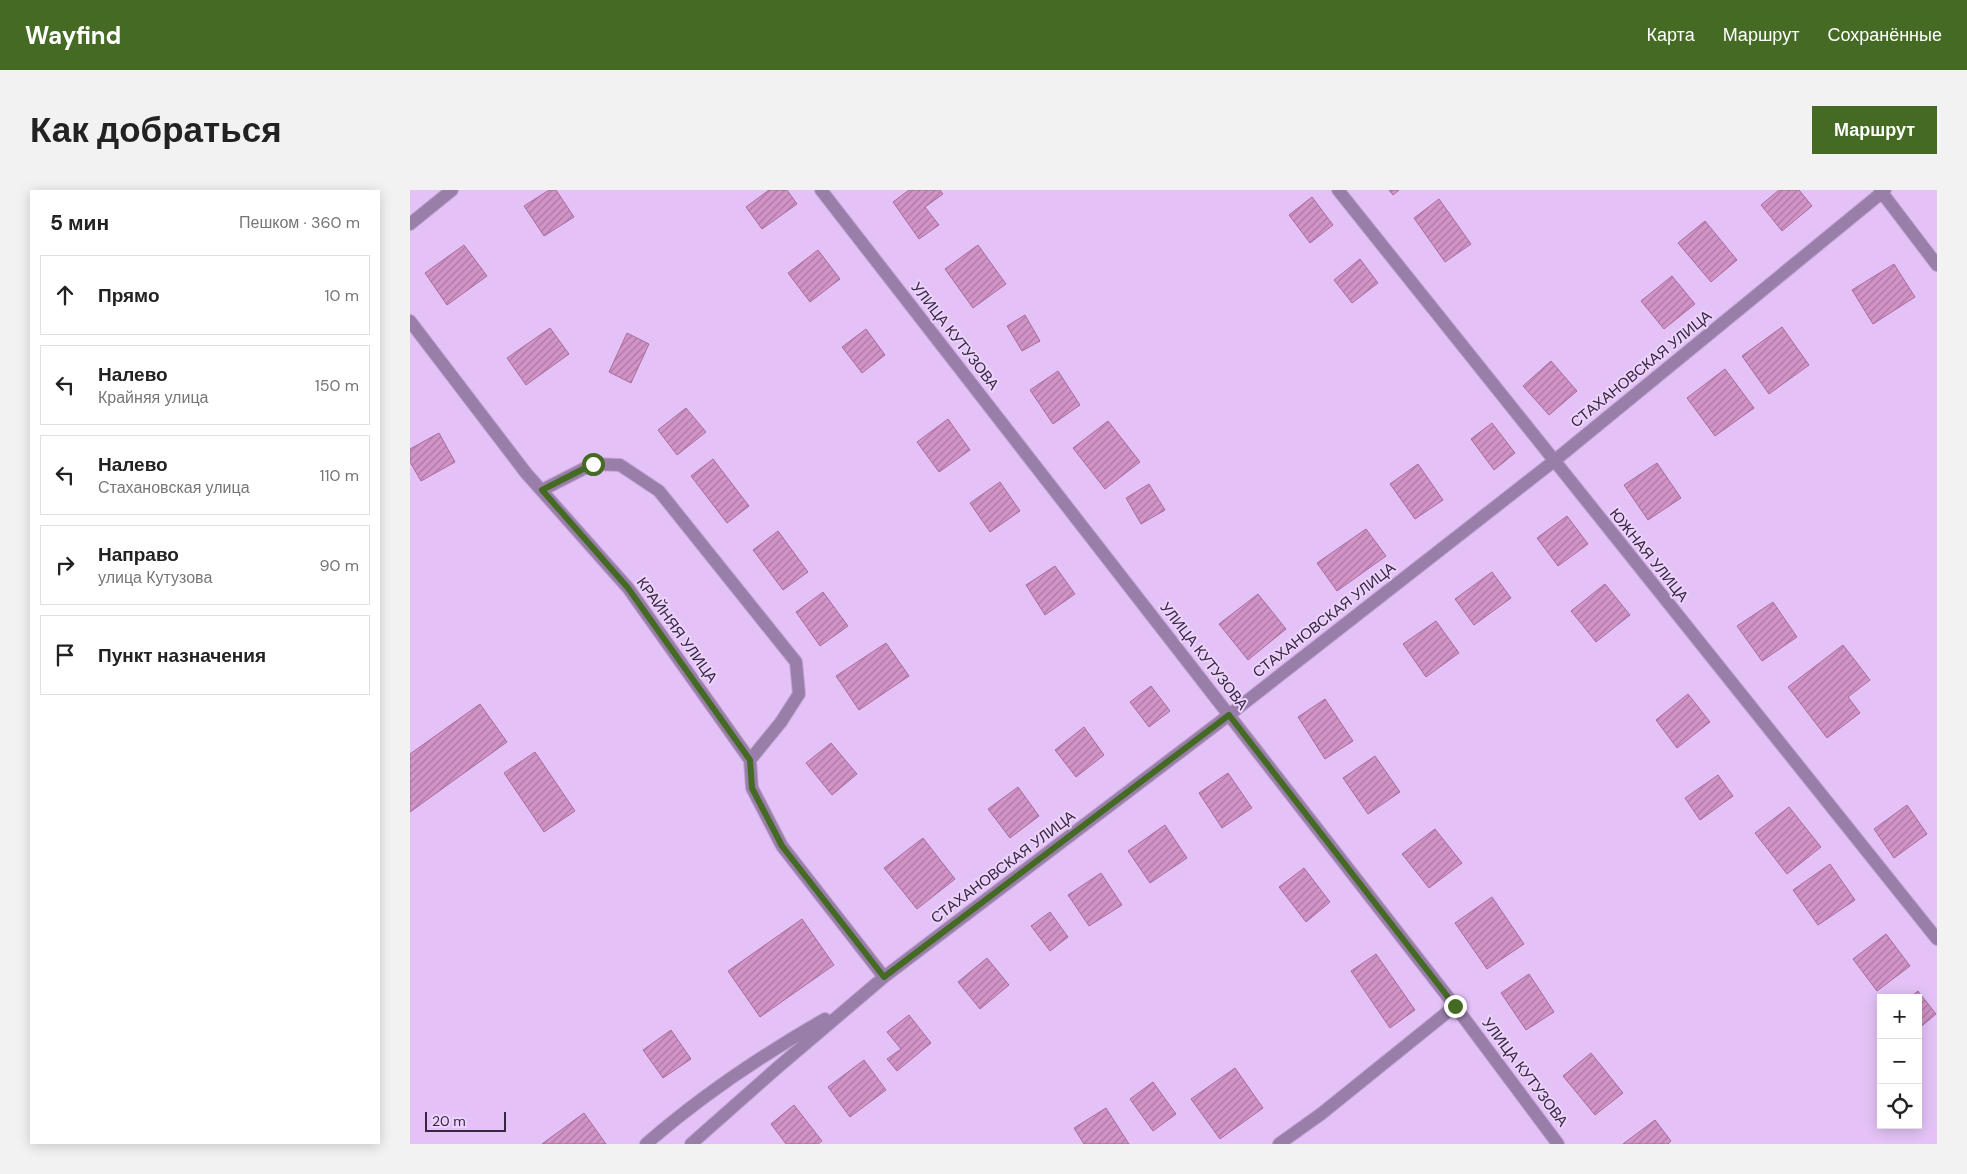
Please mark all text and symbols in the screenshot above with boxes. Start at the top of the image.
text: Wayfind [25,20,121,51]
text: Карта [1647,23,1695,47]
text: Маршрут [1723,23,1799,47]
text: Сохранённые [1827,23,1942,47]
button: Маршрут [1812,106,1937,154]
text: Как добраться [30,107,282,153]
text: 5 мин [50,209,109,237]
text: Пешком · 360 m [239,212,360,233]
street label: УЛИЦА КУТУЗОВА [907,278,1003,394]
icon: ahead [51,281,79,309]
text: Прямо [98,283,160,308]
text: 10 m [325,285,359,306]
street label: СТАХАНОВСКАЯ УЛИЦА [1566,306,1716,432]
text: Налево [98,362,168,387]
icon: left [51,371,79,399]
text: 150 m [315,375,359,396]
text: Крайняя улица [98,387,208,408]
text: Налево [98,452,168,477]
route start [582,453,605,476]
icon: left [51,461,79,489]
text: 110 m [320,465,359,486]
text: Стахановская улица [98,477,250,498]
street label: ЮЖНАЯ УЛИЦА [1605,504,1693,606]
text: Направо [98,542,179,567]
icon: right [51,551,79,579]
text: 90 m [319,555,359,576]
street label: СТАХАНОВСКАЯ УЛИЦА [1248,558,1400,682]
text: улица Кутузова [98,567,212,588]
street label: КРАЙНЯЯ УЛИЦА [632,573,722,687]
street label: УЛИЦА КУТУЗОВА [1156,598,1252,714]
icon: arrive [51,641,79,669]
text: Пункт назначения [98,643,266,668]
street label: СТАХАНОВСКАЯ УЛИЦА [927,806,1079,928]
map controls [1877,994,1922,1129]
button: + [1877,994,1922,1039]
route end [1444,995,1467,1018]
street label: УЛИЦА КУТУЗОВА [1477,1013,1573,1131]
button: − [1877,1039,1922,1084]
button: locate [1877,1084,1922,1129]
scale bar [425,1109,506,1132]
text: 20 m [432,1112,466,1130]

